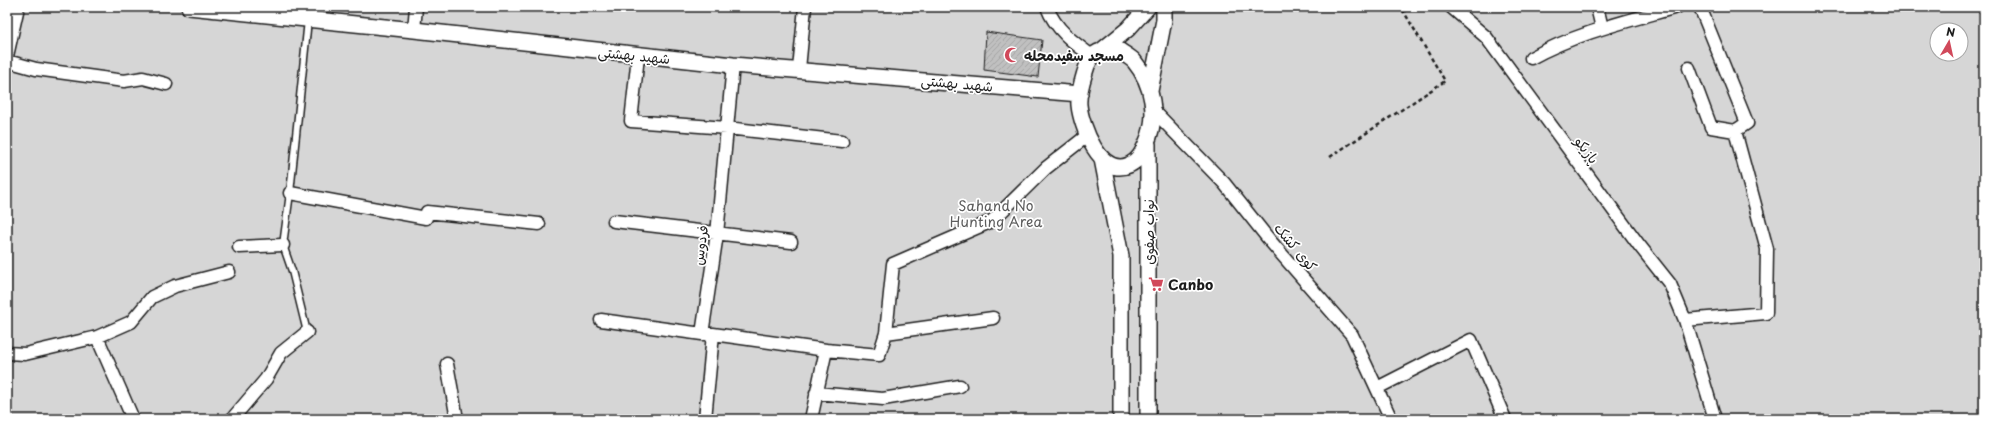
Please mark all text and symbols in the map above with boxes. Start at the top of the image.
north arrow [1929,22,1969,62]
text: N [1945,23,1957,41]
street label: شهید بهشتی [597,41,671,69]
place label: مسجد سفیدمحله [1024,45,1124,66]
mosque icon: مسجد سفیدمحله [1003,46,1021,64]
street label: شهید بهشتی [920,69,994,97]
street label: پازیکو [1569,131,1604,168]
park label: Sahand No Hunting Area [950,195,1042,232]
street label: نواب صفوی [1138,199,1159,265]
street label: کوی کشک [1270,218,1322,276]
street label: فردوس [687,224,713,266]
place label: Canbo [1168,274,1213,295]
supermarket icon: Canbo [1147,275,1165,293]

